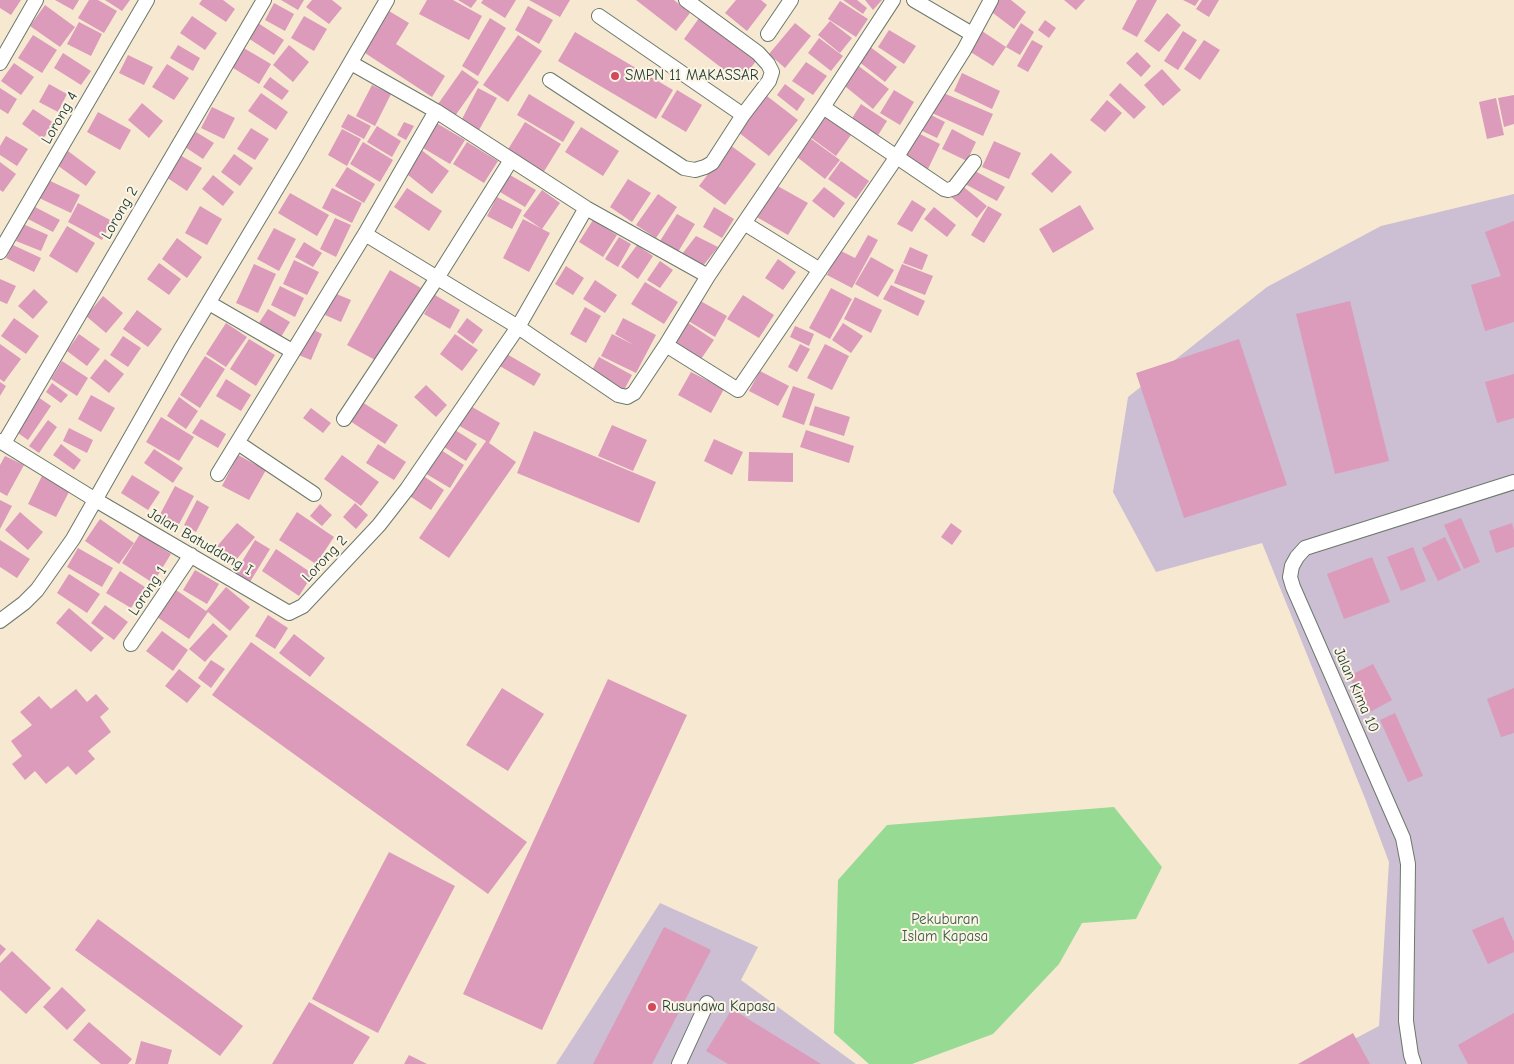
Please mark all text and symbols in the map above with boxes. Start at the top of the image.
place label: SMPN 11 MAKASSAR [625,67,759,85]
marker: SMPN 11 MAKASSAR [609,70,621,82]
street label: Lorong 4 [38,89,82,147]
street label: Lorong 2 [98,183,142,243]
street label: Jalan Batuddang I [144,505,256,579]
street label: Lorong 2 [299,532,351,586]
street label: Lorong 1 [125,563,171,619]
street label: Jalan Kima 10 [1329,645,1383,735]
park label: Pekuburan Islam Kapasa [902,911,988,946]
place label: Rusunawa Kapasa [662,998,776,1016]
marker: Rusunawa Kapasa [646,1001,658,1013]

